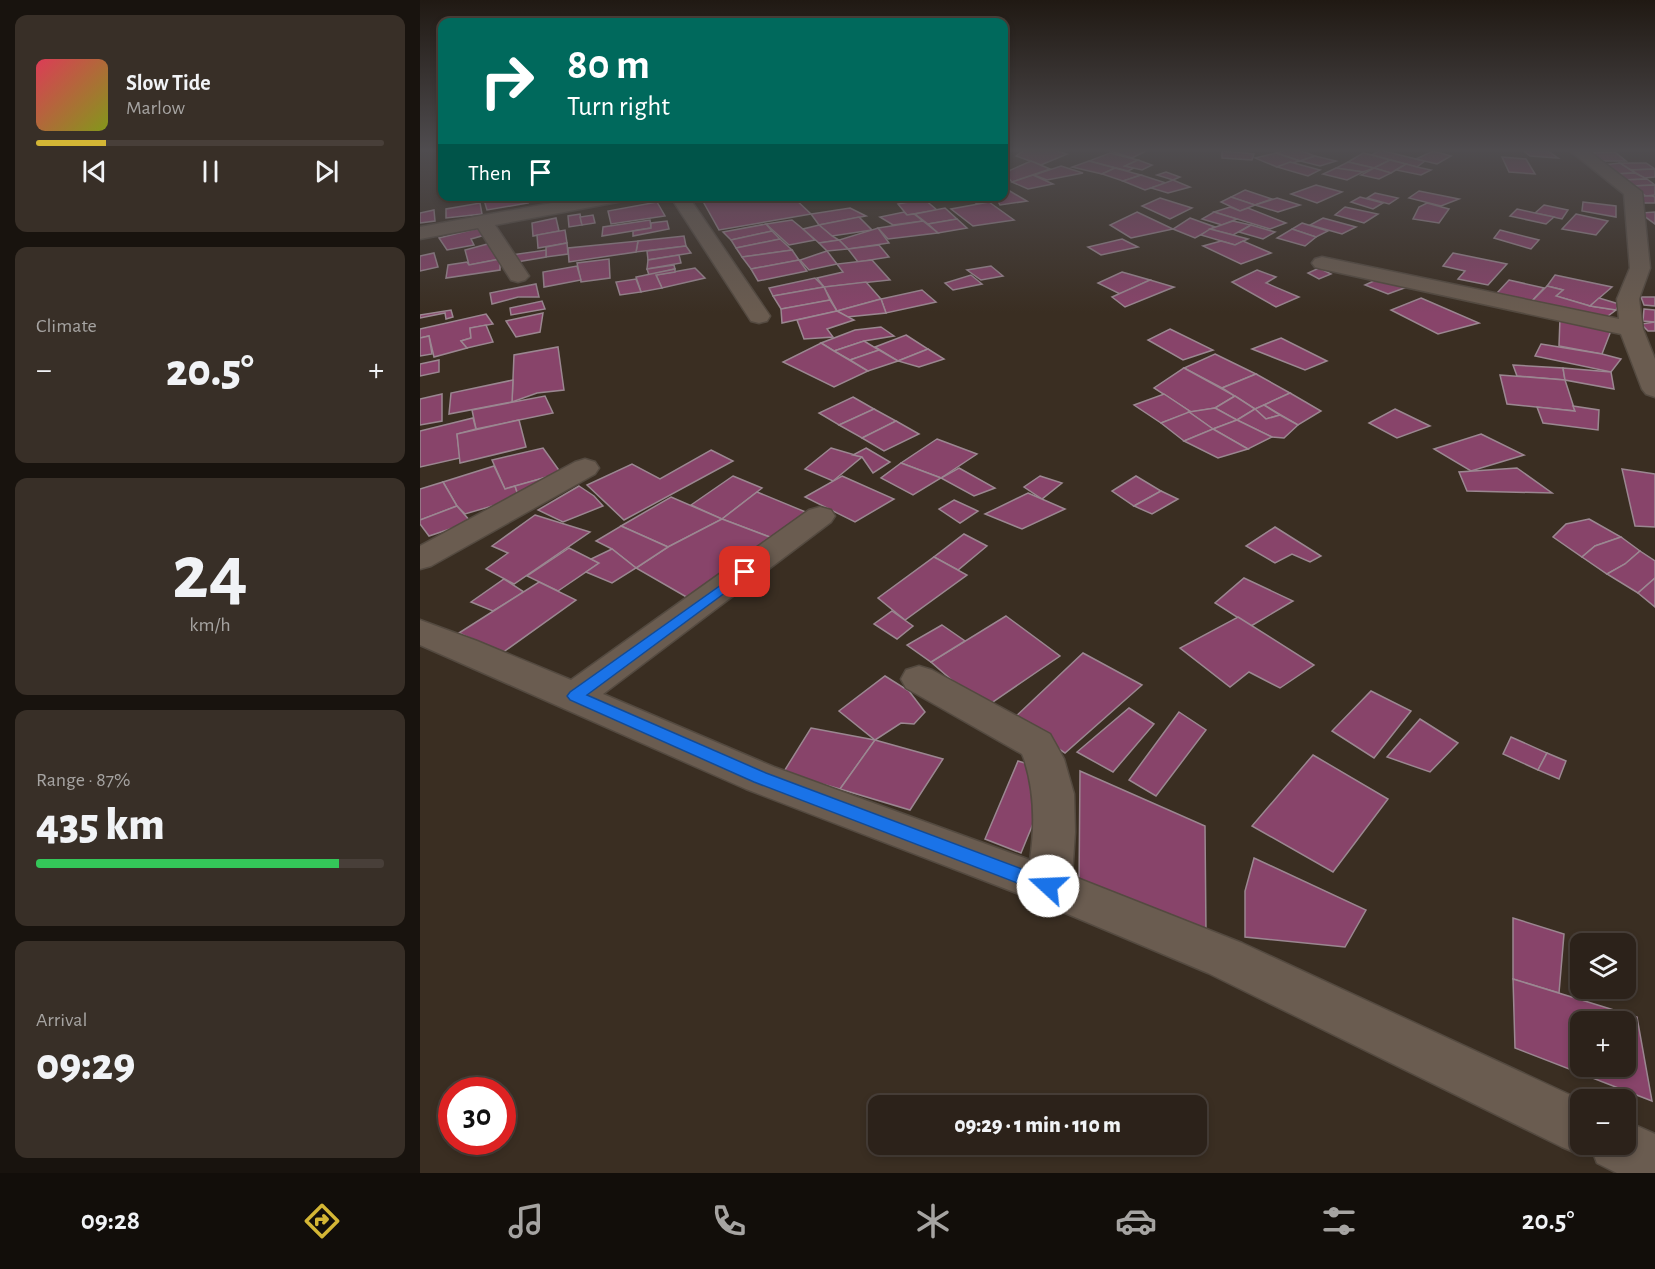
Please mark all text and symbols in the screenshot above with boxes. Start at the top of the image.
icon: right [468,42,546,120]
text: 80 m [567,44,650,86]
text: Slow Tide [126,72,211,94]
text: Turn right [567,93,670,120]
text: Marlow [126,98,185,118]
icon: previous [78,155,111,188]
icon: pause [194,155,227,188]
icon: next [310,155,343,188]
icon: arrive [524,156,557,189]
text: Then [468,162,512,184]
text: Climate [36,316,97,336]
text: 20.5° [166,349,254,394]
text: − [36,354,52,387]
text: + [368,354,384,387]
text: 24 [172,535,248,613]
pin [719,546,770,597]
icon: arrive [728,555,761,588]
text: km/h [189,615,231,635]
text: Range · 87% [36,770,131,790]
text: 435 km [36,803,165,848]
position arrow [1016,854,1080,918]
map controls [1570,933,1636,1155]
button: layers [1570,933,1636,999]
text: Arrival [36,1010,87,1030]
button: + [1570,1011,1636,1077]
text: 09:29 [36,1043,135,1088]
speed limit sign: 30 [438,1077,516,1155]
button: − [1570,1089,1636,1155]
text: 09:29 · 1 min · 110 m [954,1114,1121,1136]
icon: directions [301,1200,343,1242]
icon: music [505,1200,547,1242]
icon: phone [708,1200,750,1242]
icon: climate [912,1200,954,1242]
icon: car [1115,1200,1157,1242]
icon: filters [1318,1200,1360,1242]
text: 09:28 [81,1207,140,1234]
text: 20.5° [1522,1207,1574,1234]

